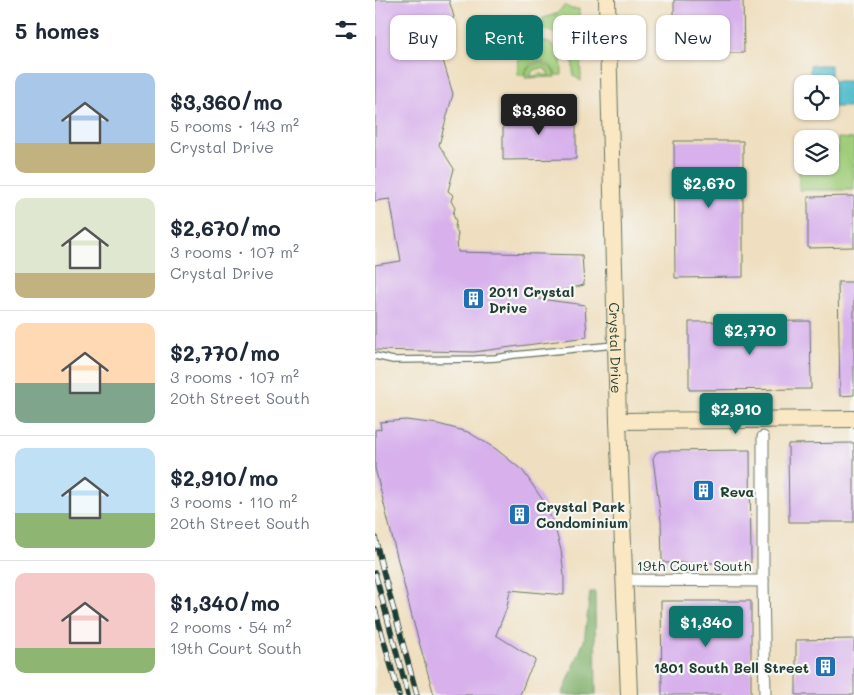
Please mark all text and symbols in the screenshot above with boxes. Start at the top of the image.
chip: Buy [390,15,456,60]
chip: Rent [466,15,543,60]
chip: Filters [553,15,646,60]
chip: New [656,15,730,60]
icon: filters [332,16,360,44]
text: 5 homes [15,17,100,44]
map controls [794,75,839,175]
button: locate [794,75,839,120]
text: $3,360/mo [170,88,283,115]
icon: home [55,93,115,153]
pin: $3,360 [498,94,580,136]
text: $3,360 [512,99,566,120]
text: 5 rooms · 143 m² [170,115,299,136]
button: layers [794,130,839,175]
text: Crystal Drive [170,136,274,157]
pin: $2,670 [668,166,750,209]
text: $2,670 [683,172,735,193]
text: $2,670/mo [170,214,281,241]
icon: home [55,218,115,278]
text: 3 rooms · 107 m² [170,241,299,262]
text: Crystal Drive [170,262,274,283]
place label: 2011 Crystal Drive [489,282,574,317]
building icon: 2011 Crystal Drive [461,287,485,311]
street label: Crystal Drive [605,302,627,394]
pin: $2,770 [709,314,791,356]
text: $2,770 [724,319,776,340]
text: $2,770/mo [170,339,280,366]
icon: home [55,343,115,403]
text: 3 rooms · 107 m² [170,366,299,387]
text: 20th Street South [170,387,309,408]
pin: $2,910 [695,392,777,435]
text: $2,910 [711,398,761,419]
text: $2,910/mo [170,464,278,491]
icon: home [55,468,115,528]
building icon: Reva [692,479,716,503]
place label: Reva [720,482,755,501]
text: 3 rooms · 110 m² [170,491,297,512]
place label: Crystal Park Condominium [536,497,628,532]
building icon: Crystal Park Condominium [508,502,532,526]
text: 20th Street South [170,512,309,533]
street label: 19th Court South [637,556,751,575]
text: $1,340/mo [170,589,280,616]
icon: home [55,593,115,653]
pin: $1,340 [665,606,747,648]
text: $1,340 [680,611,732,632]
text: 2 rooms · 54 m² [170,616,291,637]
text: 19th Court South [170,637,301,658]
building icon: 1801 South Bell Street [813,655,837,679]
place label: 1801 South Bell Street [654,658,809,677]

